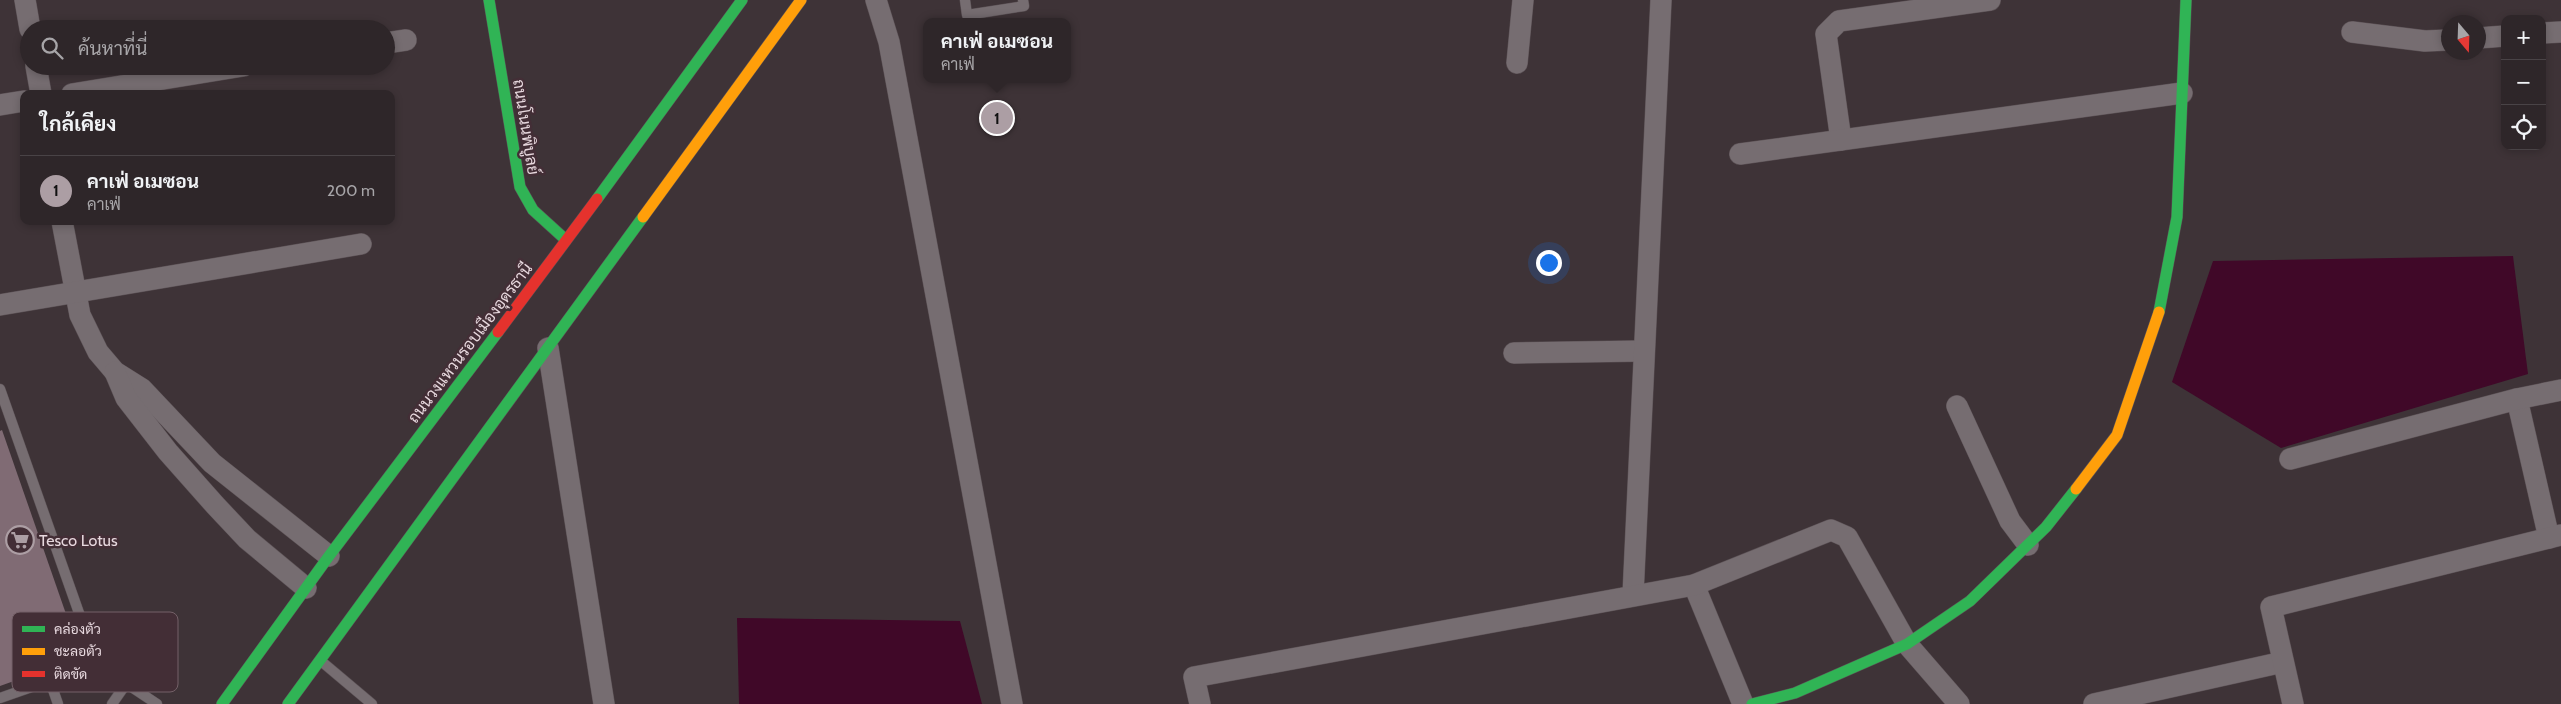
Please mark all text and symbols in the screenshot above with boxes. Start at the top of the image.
north arrow [2441,15,2486,60]
map controls [2501,15,2546,150]
button: + [2501,15,2546,60]
popup [923,18,1071,83]
search box [20,20,395,75]
text: คาเฟ่ อเมซอน [941,30,1053,53]
icon: search [38,34,66,62]
text: ค้นหาที่นี่ [78,37,147,60]
text: คาเฟ่ [941,55,975,74]
button: − [2501,60,2546,105]
street label: ถนนโนนพิบูลย์ [507,77,546,176]
pin: 1 [981,99,1013,137]
button: locate [2501,105,2546,150]
text: ใกล้เคียง [40,111,116,136]
text: คาเฟ่ อเมซอน [87,170,199,193]
text: 1 [53,181,59,200]
text: 200 m [327,181,375,200]
text: คาเฟ่ [87,195,121,214]
your location [1536,250,1562,276]
street label: ถนนวงแหวนรอบเมืองอุดรธานี [402,258,538,428]
supermarket icon: Tesco Lotus [5,525,35,555]
place label: Tesco Lotus [39,531,118,550]
legend [12,612,178,692]
text: คล่องตัว [54,620,101,638]
text: ชะลอตัว [54,642,102,660]
text: ติดขัด [54,665,87,683]

